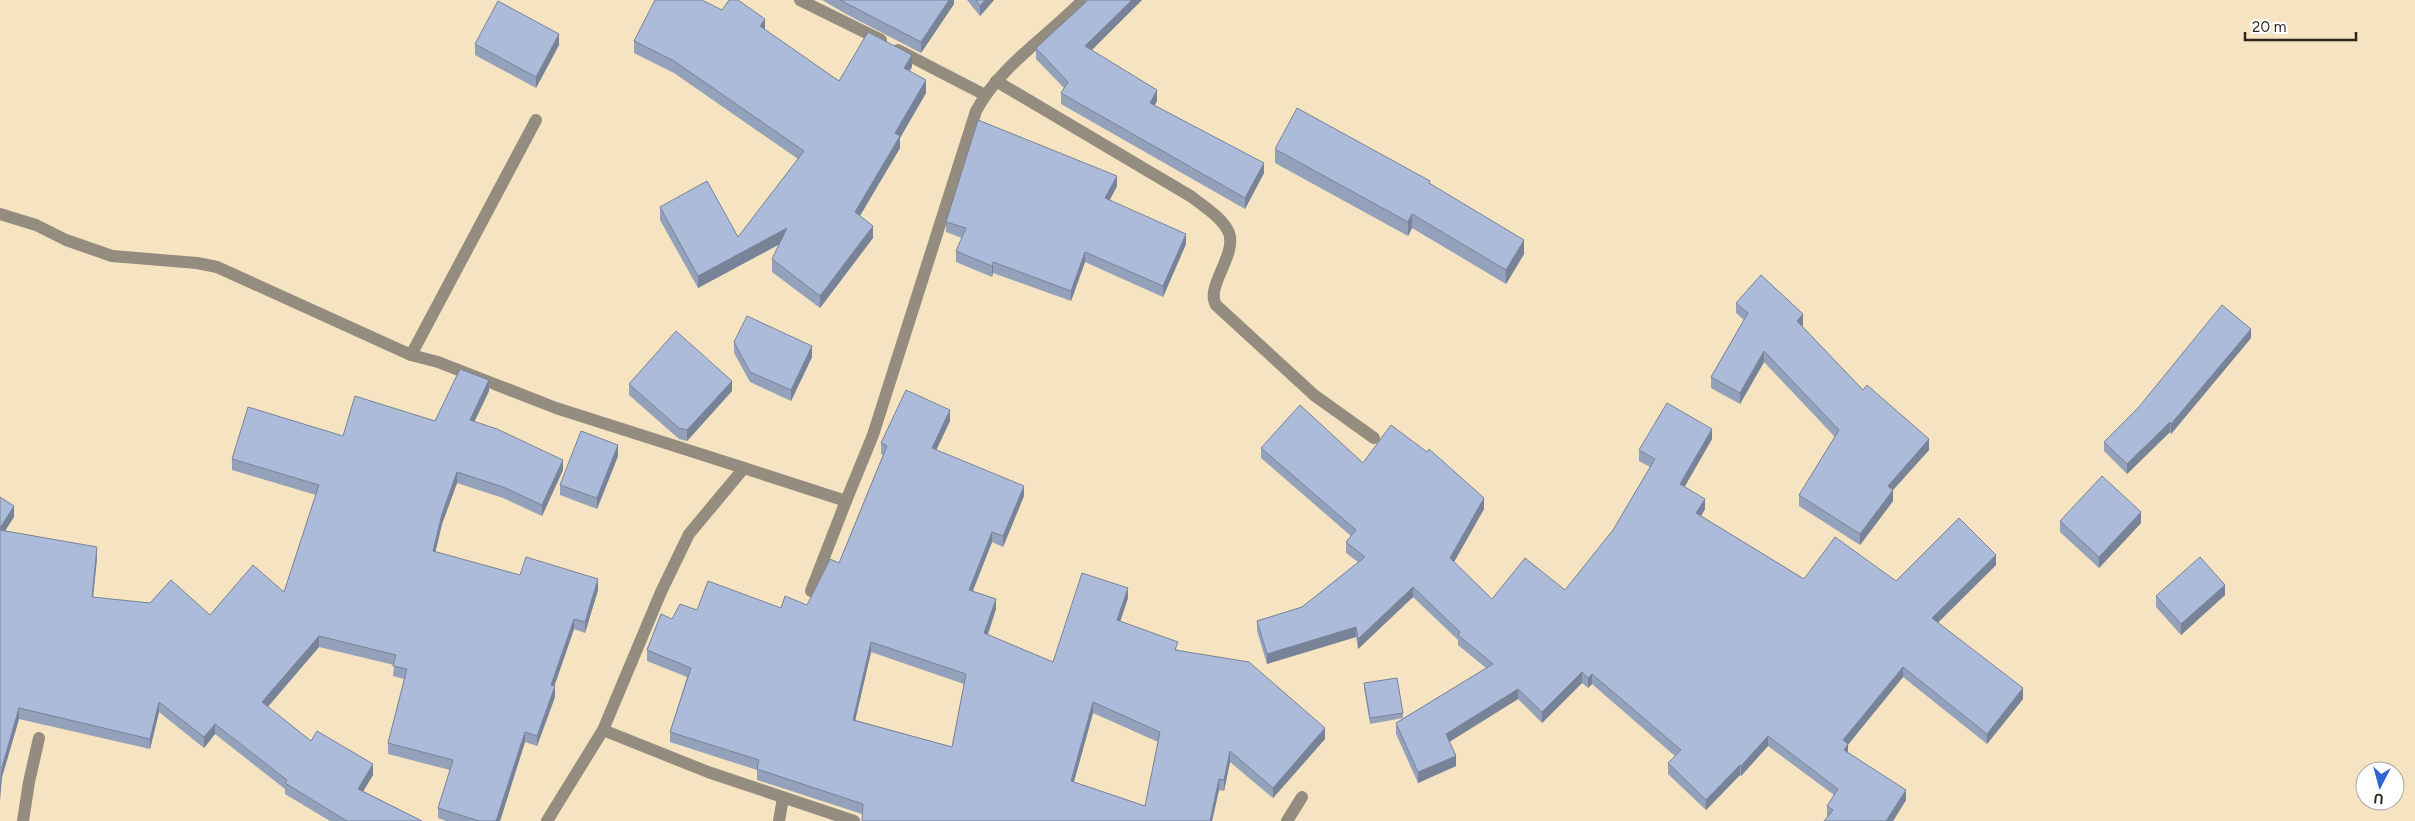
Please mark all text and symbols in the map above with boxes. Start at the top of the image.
scale bar [2245,10,2356,42]
text: 20 m [2252,18,2286,36]
north arrow [2355,761,2405,811]
text: U [2373,789,2384,807]

